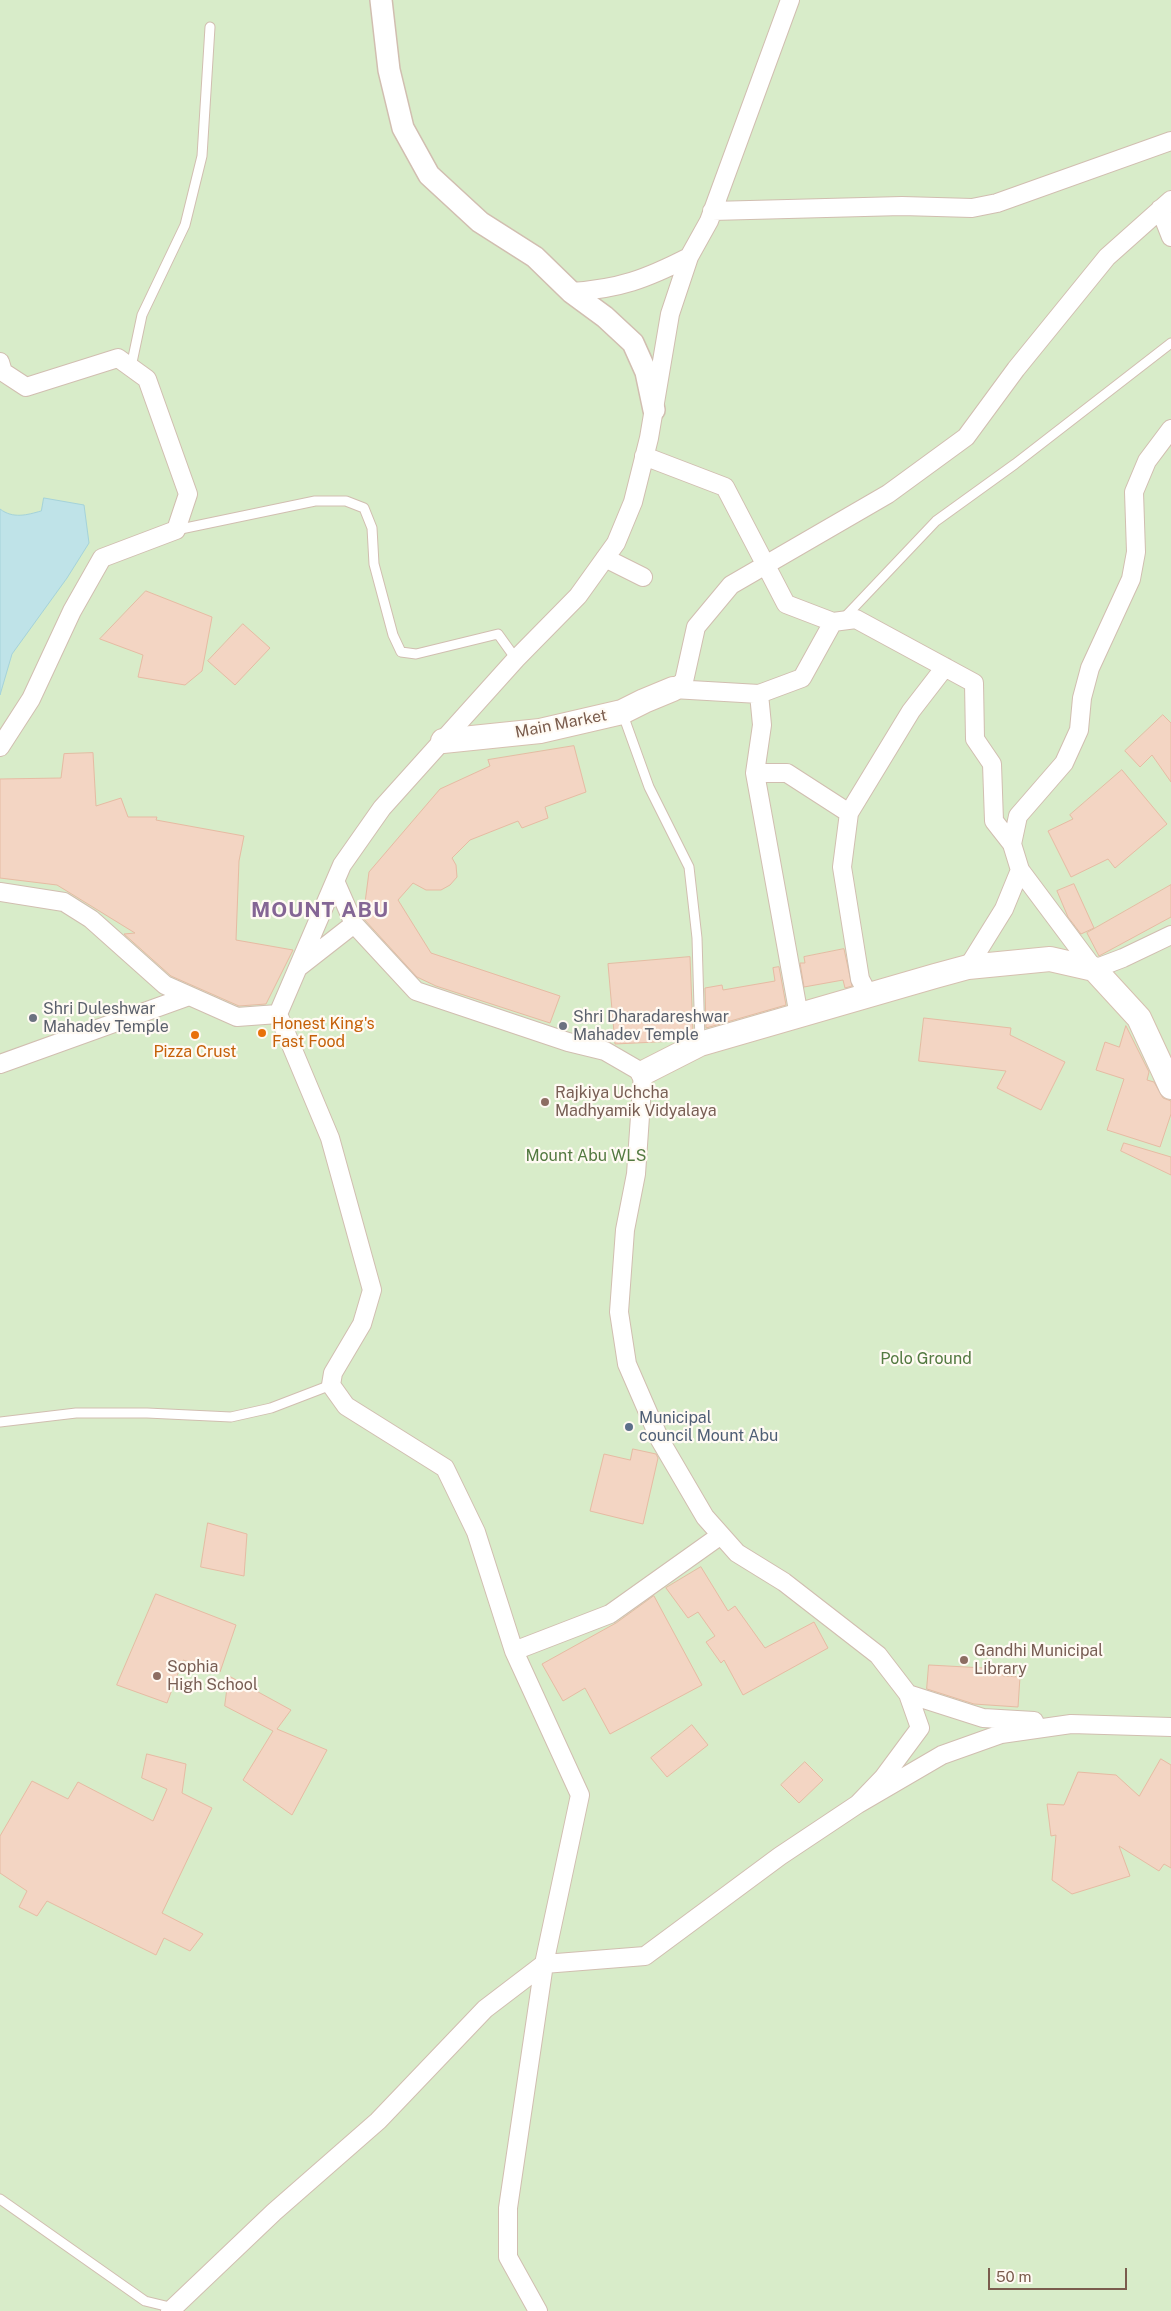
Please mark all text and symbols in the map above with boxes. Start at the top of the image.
street label: Main Market [514,706,608,742]
district label: MOUNT ABU [250,898,390,924]
place label: Shri Duleshwar Mahadev Temple [43,999,169,1037]
place label: Shri Dharadareshwar Mahadev Temple [573,1007,729,1045]
marker: Shri Duleshwar Mahadev Temple [27,1012,39,1024]
place label: Honest King's Fast Food [272,1014,375,1052]
marker: Shri Dharadareshwar Mahadev Temple [557,1020,569,1032]
marker: Honest King's Fast Food [256,1027,268,1039]
marker: Pizza Crust [189,1029,201,1041]
place label: Pizza Crust [153,1042,237,1062]
place label: Rajkiya Uchcha Madhyamik Vidyalaya [555,1083,717,1121]
marker: Rajkiya Uchcha Madhyamik Vidyalaya [539,1096,551,1108]
park label: Mount Abu WLS [526,1146,646,1166]
park label: Polo Ground [880,1349,972,1369]
place label: Municipal council Mount Abu [639,1408,778,1446]
marker: Municipal council Mount Abu [623,1421,635,1433]
place label: Gandhi Municipal Library [974,1641,1103,1679]
marker: Gandhi Municipal Library [958,1654,970,1666]
place label: Sophia High School [167,1657,258,1695]
marker: Sophia High School [151,1670,163,1682]
scale bar [991,2258,1130,2290]
text: 50 m [996,2268,1031,2285]

